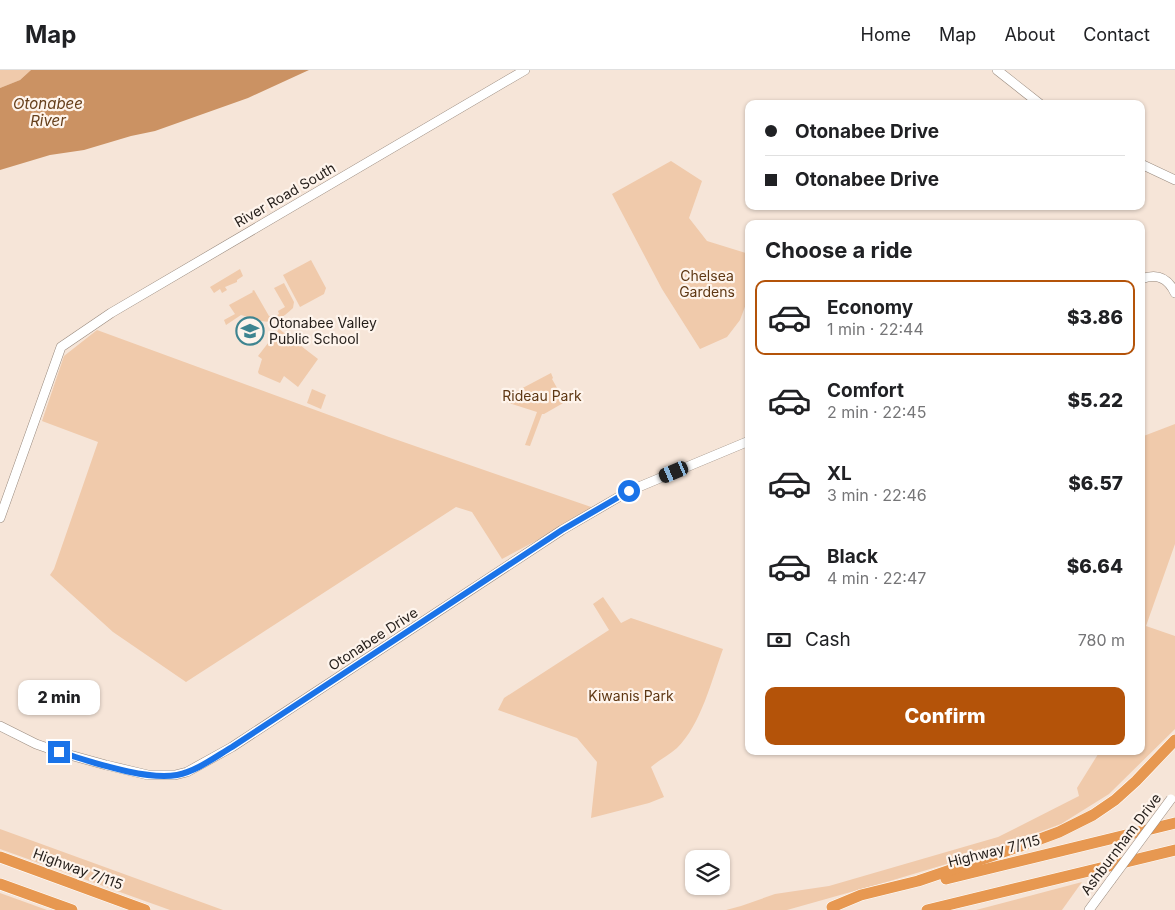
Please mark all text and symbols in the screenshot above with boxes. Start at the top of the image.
text: Map [25,20,76,49]
text: Home [861,24,911,45]
text: Map [939,24,976,45]
text: About [1004,24,1055,45]
text: Contact [1083,24,1150,45]
water label: Otonabee River [13,94,83,130]
text: Otonabee Drive [795,120,939,143]
street label: River Road South [231,159,338,230]
text: Otonabee Drive [795,168,939,191]
text: Choose a ride [765,237,913,263]
park label: Chelsea Gardens [679,267,735,300]
icon: car [767,295,812,340]
text: Economy [827,296,913,319]
text: $3.86 [1067,306,1123,329]
place label: Otonabee Valley Public School [269,314,377,347]
school or university icon: Otonabee Valley Public School [235,316,265,346]
text: 1 min · 22:44 [827,319,924,339]
icon: car [767,378,812,423]
text: Comfort [827,379,904,402]
park label: Rideau Park [502,387,582,404]
text: $5.22 [1068,389,1123,412]
text: 2 min · 22:45 [827,402,926,422]
car [657,459,690,485]
icon: car [767,461,812,506]
text: XL [827,462,852,485]
text: $6.57 [1068,472,1123,495]
route start [618,480,640,502]
text: 3 min · 22:46 [827,485,927,505]
icon: car [767,544,812,589]
text: Black [827,545,878,568]
text: $6.64 [1067,555,1123,578]
text: 4 min · 22:47 [827,568,926,588]
street label: Otonabee Drive [325,603,421,674]
icon: cash [765,626,793,654]
text: Cash [805,628,851,651]
text: 780 m [1078,630,1125,650]
callout: 2 min [18,680,100,714]
text: 2 min [37,687,81,707]
park label: Kiwanis Park [588,687,674,704]
button: Confirm [765,687,1125,745]
route end [48,741,70,763]
street label: Ashburnham Drive [1077,789,1164,898]
street label: Highway 7/115 [946,831,1042,870]
street label: Highway 7/115 [31,844,125,893]
map controls [685,850,730,895]
button: layers [685,850,730,895]

